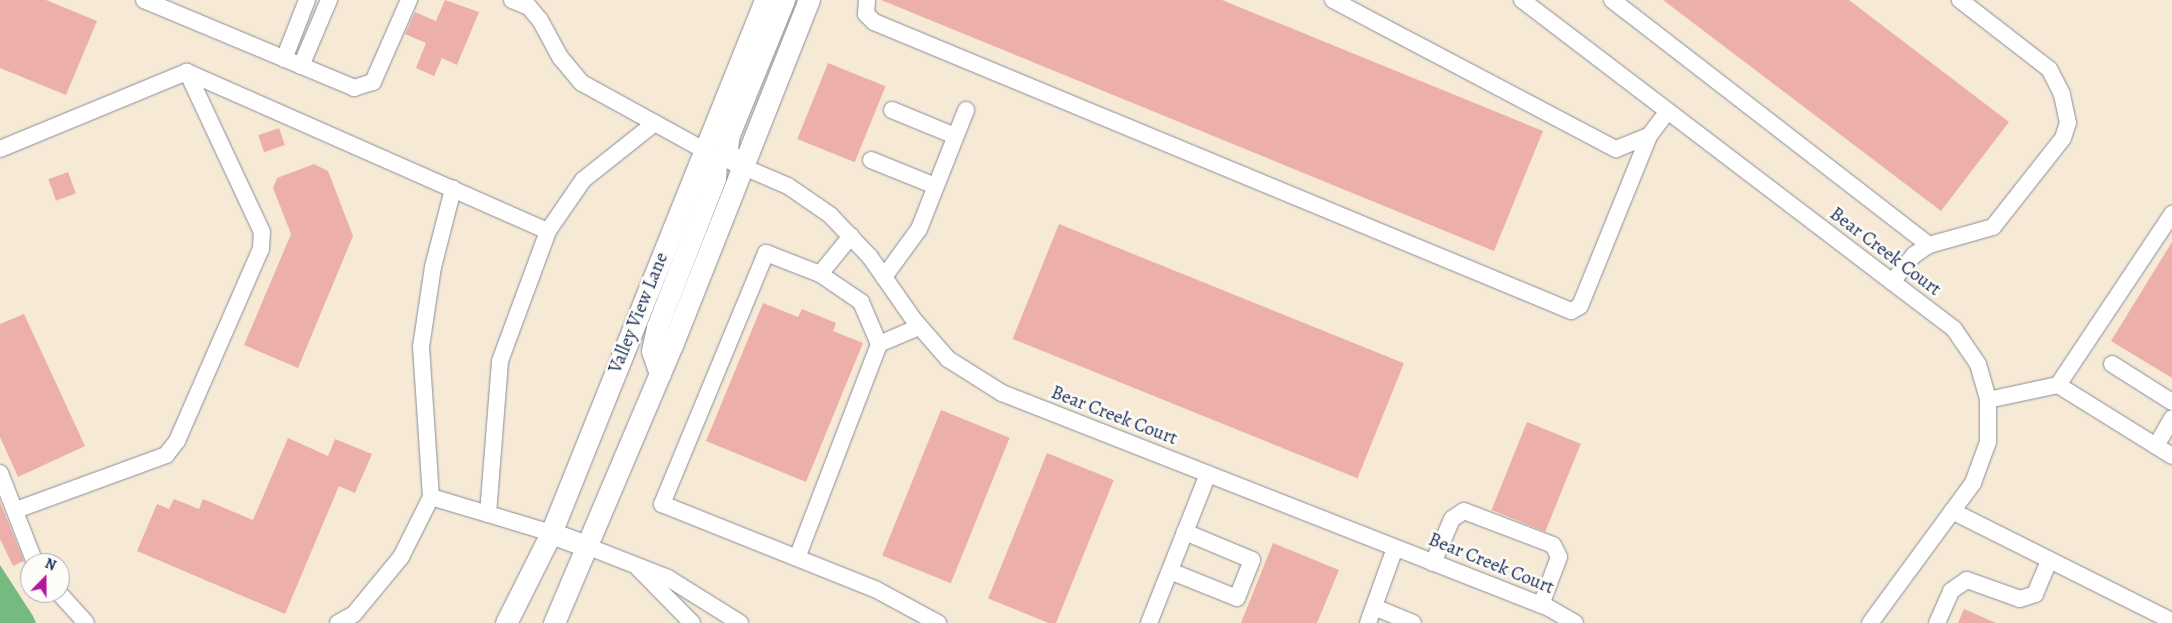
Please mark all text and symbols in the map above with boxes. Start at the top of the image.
street label: Bear Creek Court [1825,203,1945,301]
street label: Valley View Lane [604,249,674,377]
street label: Bear Creek Court [1048,381,1180,451]
street label: Bear Creek Court [1425,528,1557,600]
north arrow [20,553,70,603]
text: N [42,554,59,575]

